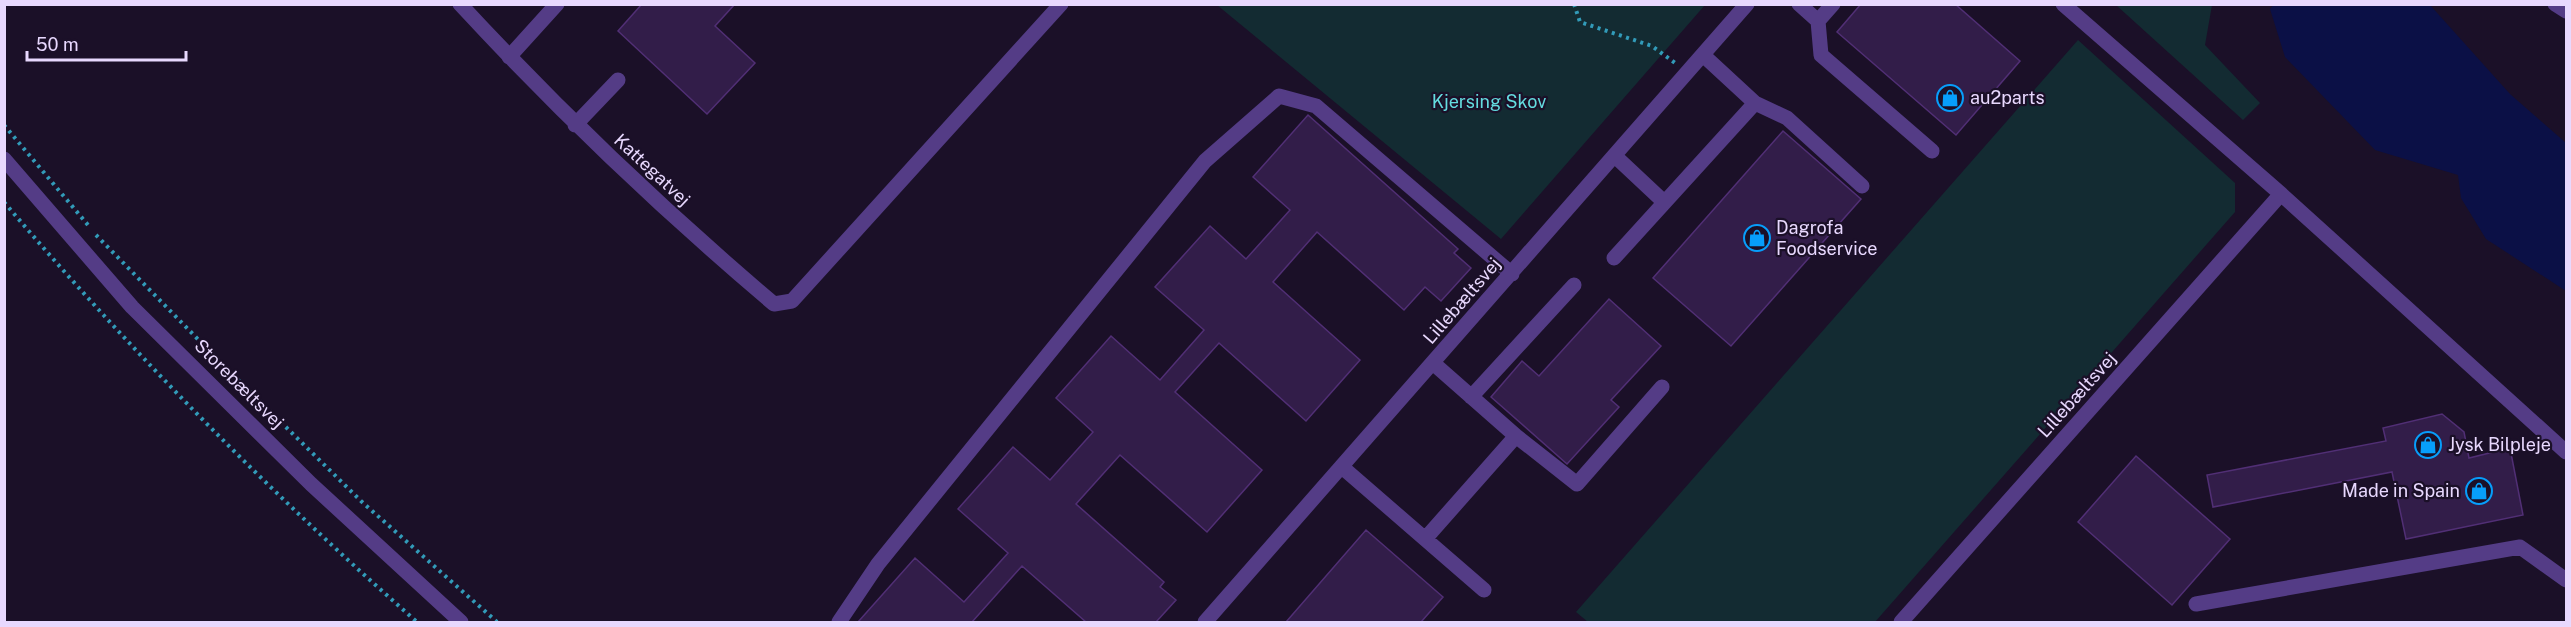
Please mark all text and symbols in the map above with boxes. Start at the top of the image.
scale bar [27,24,186,62]
text: 50 m [36,34,79,55]
shop icon: au2parts [1935,83,1965,113]
place label: au2parts [1970,87,2045,108]
park label: Kjersing Skov [1432,91,1546,112]
street label: Kattegatvej [610,129,695,210]
place label: Dagrofa Foodservice [1776,217,1878,259]
shop icon: Dagrofa Foodservice [1742,223,1772,253]
street label: Lillebæltsvej [1419,253,1505,348]
street label: Storebæltsvej [190,335,288,433]
street label: Lillebæltsvej [2033,348,2120,441]
shop icon: Jysk Bilpleje [2413,430,2443,460]
place label: Jysk Bilpleje [2448,434,2551,455]
shop icon: Made in Spain [2464,476,2494,506]
place label: Made in Spain [2342,480,2460,501]

